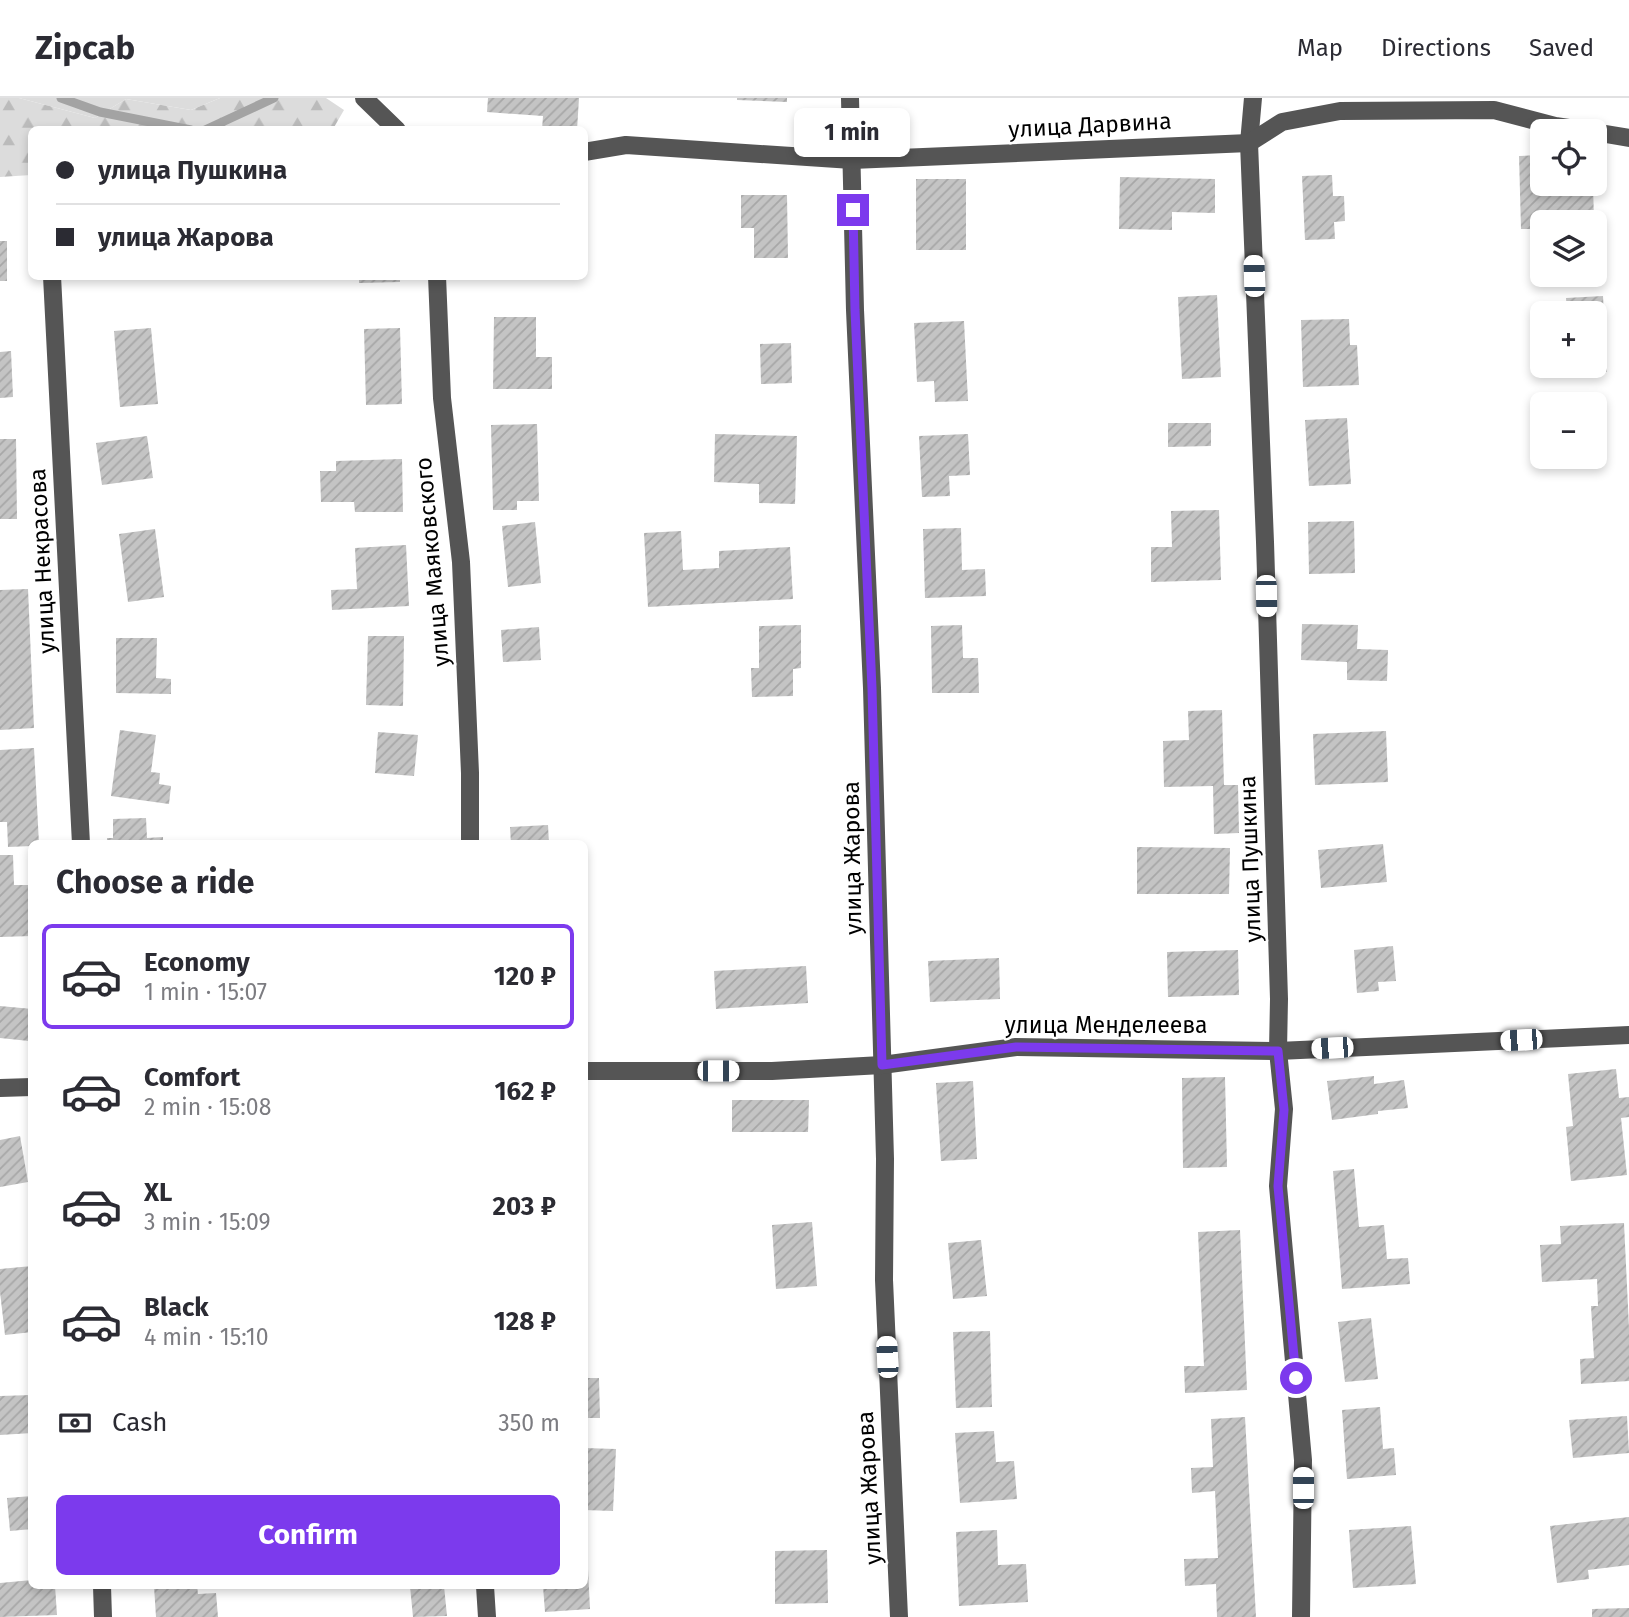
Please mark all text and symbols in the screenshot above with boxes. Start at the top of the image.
text: Zipcab [35,28,135,68]
text: Map [1297,34,1343,62]
text: Directions [1381,34,1491,62]
text: Saved [1529,34,1594,62]
street label: улица Дарвина [1008,107,1172,143]
callout: 1 min [795,108,911,158]
text: 1 min [824,118,880,146]
map controls [1530,119,1607,469]
button: locate [1530,119,1607,196]
text: улица Пушкина [98,155,287,186]
route end [837,194,869,226]
button: layers [1530,210,1607,287]
text: улица Жарова [98,222,274,253]
car [1243,255,1266,297]
button: + [1530,301,1607,378]
button: − [1530,392,1607,469]
street label: улица Маяковского [409,456,455,668]
street label: улица Некрасова [23,468,61,654]
car [1256,575,1277,617]
street label: улица Пушкина [1233,775,1267,943]
street label: улица Жарова [837,781,867,935]
text: Choose a ride [56,863,254,901]
icon: car [60,945,123,1008]
text: Economy [144,947,250,978]
text: 120 ₽ [494,961,556,992]
text: 1 min · 15:07 [144,978,267,1006]
street label: улица Менделеева [1005,1011,1207,1039]
car [1500,1028,1543,1052]
car [1311,1036,1354,1060]
icon: car [60,1060,123,1123]
car [698,1061,740,1082]
text: Comfort [144,1062,240,1093]
text: 162 ₽ [495,1076,556,1107]
text: 2 min · 15:08 [144,1093,271,1121]
icon: car [60,1175,123,1238]
text: XL [144,1177,172,1208]
text: 203 ₽ [492,1191,556,1222]
text: 3 min · 15:09 [144,1208,271,1236]
icon: car [60,1290,123,1353]
text: Black [144,1292,209,1323]
text: 128 ₽ [494,1306,556,1337]
text: 4 min · 15:10 [144,1323,269,1351]
car [876,1335,899,1379]
route start [1280,1362,1312,1394]
icon: cash [56,1404,94,1442]
text: Cash [112,1407,168,1438]
text: 350 m [498,1409,560,1437]
street label: улица Жарова [851,1410,887,1566]
car [1293,1467,1314,1509]
button: Confirm [56,1495,560,1575]

